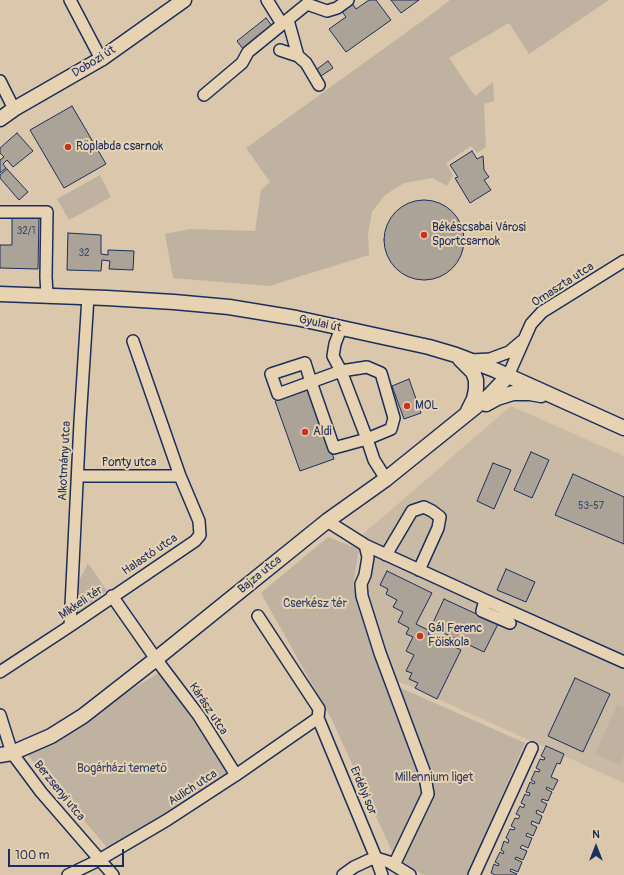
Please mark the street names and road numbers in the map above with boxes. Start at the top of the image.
street label: Dobozi út [70,43,118,81]
street label: Omaszta utca [529,260,597,310]
street label: Gyulai út [297,312,343,336]
street label: Alkotmány utca [56,421,74,501]
street label: Ponty utca [102,456,156,470]
street label: Halastó utca [120,531,180,579]
street label: Bajza utca [235,553,285,597]
street label: Mikkeli tér [56,583,106,623]
street label: Kárász utca [185,680,231,738]
street label: Berzsenyi utca [30,758,88,824]
street label: Erdélyi sor [346,765,380,817]
street label: Aulich utca [166,767,220,809]

